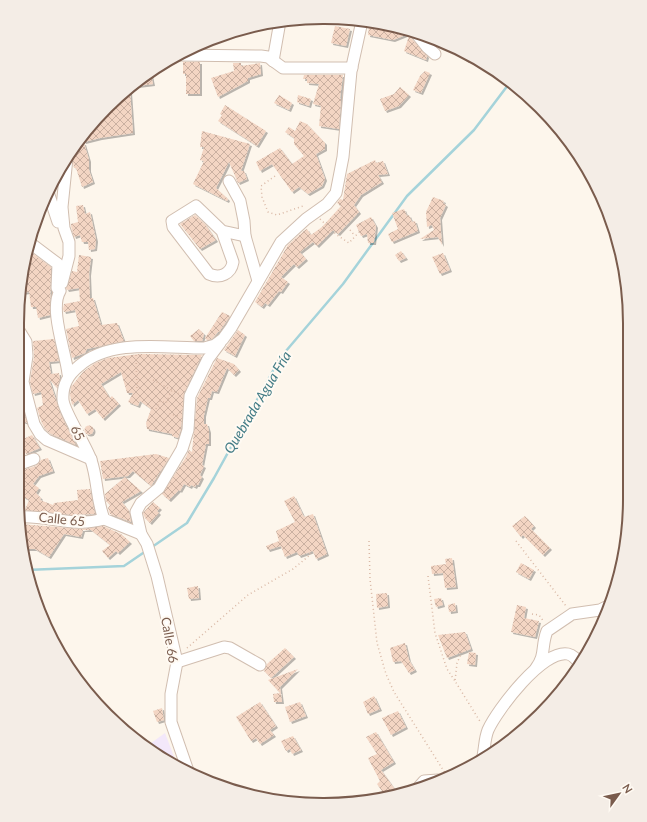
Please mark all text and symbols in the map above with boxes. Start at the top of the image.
water label: Quebrada Agua Fría [220,348,294,456]
street label: 65 [68,423,88,443]
street label: Calle 65 [38,509,86,529]
street label: Calle 66 [158,616,182,664]
north arrow [599,774,639,814]
text: N [620,781,636,795]

